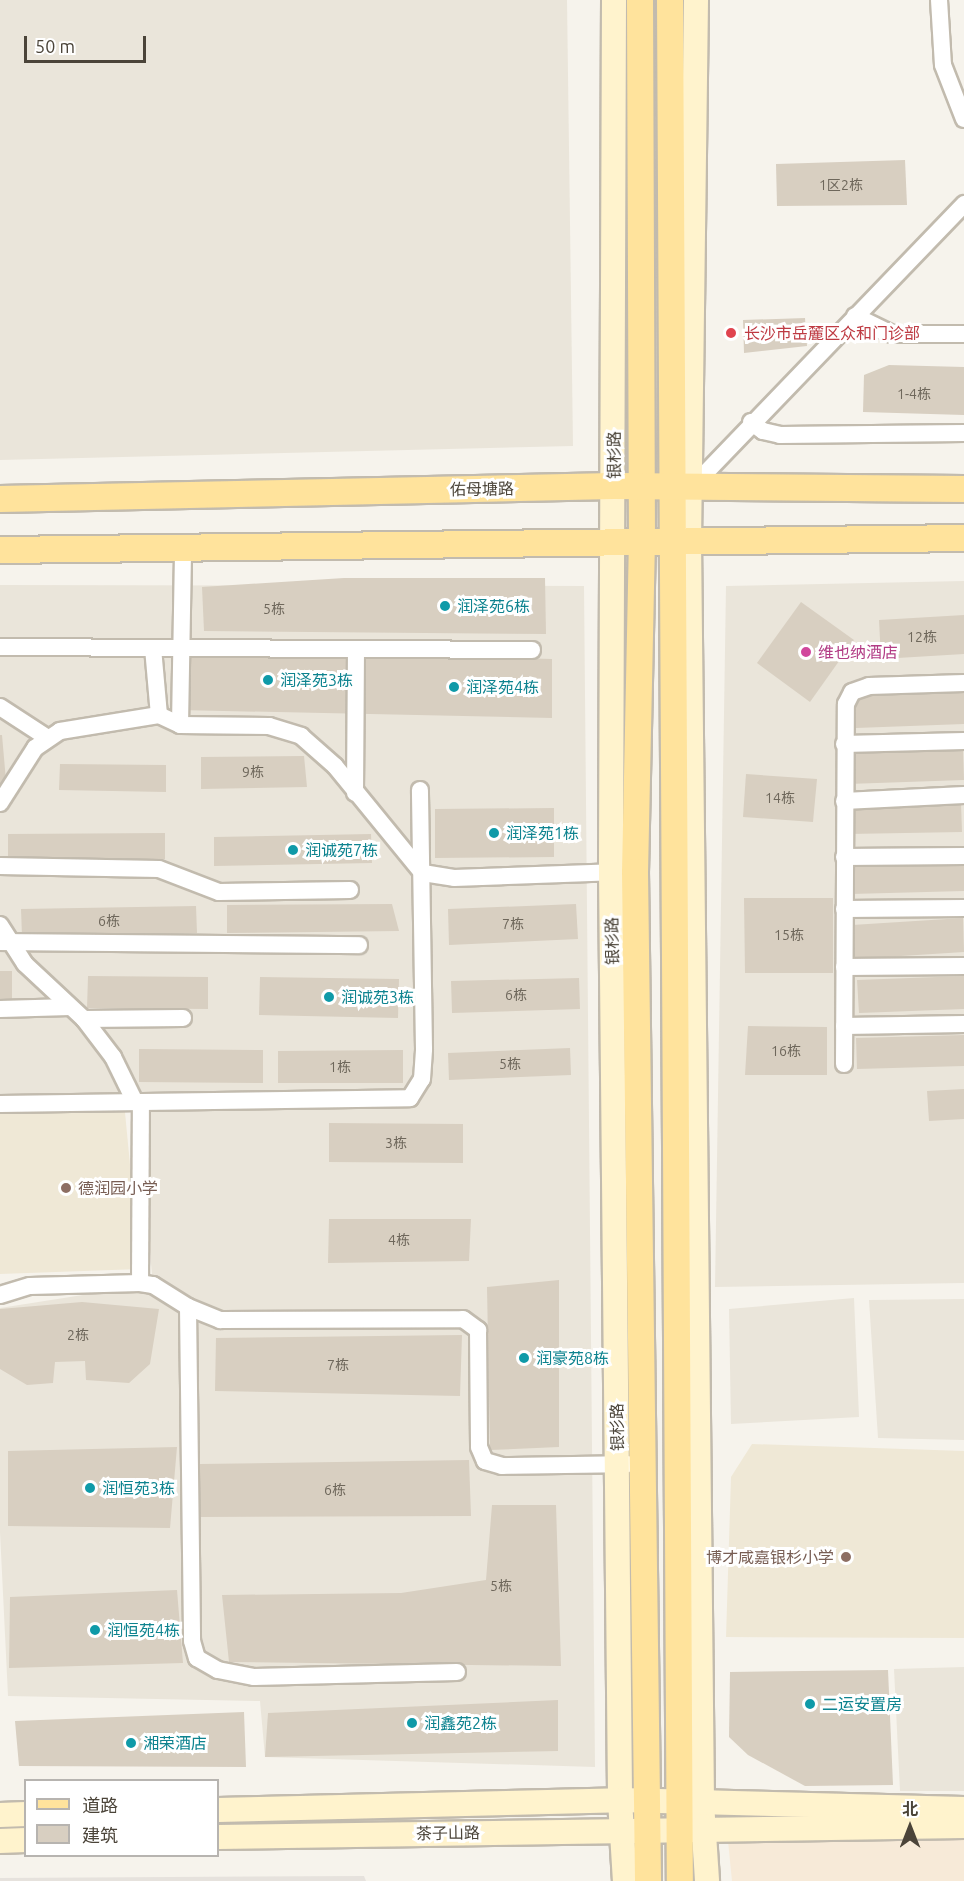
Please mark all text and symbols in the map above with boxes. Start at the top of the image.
scale bar [27,24,148,62]
text: 50 m [35,36,75,56]
house number: 1区2栋 [819,177,863,193]
place label: 长沙市岳麓区众和门诊部 [744,323,920,343]
marker: 长沙市岳麓区众和门诊部 [722,324,740,342]
house number: 1-4栋 [897,386,931,402]
street label: 银杉路 [604,431,624,479]
street label: 佑母塘路 [450,479,514,499]
place label: 润泽苑6栋 [457,596,530,616]
marker: 润泽苑6栋 [438,599,452,613]
house number: 5栋 [263,601,285,617]
house number: 12栋 [907,629,937,645]
place label: 维也纳酒店 [818,642,898,662]
marker: 维也纳酒店 [799,645,813,659]
place label: 润泽苑3栋 [280,670,353,690]
marker: 润泽苑3栋 [261,673,275,687]
place label: 润泽苑4栋 [466,677,539,697]
marker: 润泽苑4栋 [447,680,461,694]
house number: 9栋 [242,764,264,780]
house number: 14栋 [765,790,795,806]
place label: 润泽苑1栋 [506,823,579,843]
marker: 润泽苑1栋 [487,826,501,840]
place label: 润诚苑7栋 [305,840,378,860]
marker: 润诚苑7栋 [286,843,300,857]
house number: 6栋 [98,913,120,929]
house number: 7栋 [502,916,524,932]
street label: 银杉路 [602,917,622,965]
house number: 15栋 [774,927,804,943]
place label: 润诚苑3栋 [341,987,414,1007]
house number: 6栋 [505,987,527,1003]
marker: 润诚苑3栋 [322,990,336,1004]
house number: 16栋 [771,1043,801,1059]
house number: 5栋 [499,1056,521,1072]
house number: 1栋 [329,1059,351,1075]
house number: 3栋 [385,1135,407,1151]
place label: 德润园小学 [78,1178,158,1198]
marker: 德润园小学 [59,1181,73,1195]
house number: 4栋 [388,1232,410,1248]
house number: 2栋 [67,1327,89,1343]
place label: 润豪苑8栋 [536,1348,609,1368]
marker: 润豪苑8栋 [517,1351,531,1365]
house number: 7栋 [327,1357,349,1373]
street label: 银杉路 [607,1403,627,1451]
place label: 润恒苑3栋 [102,1478,175,1498]
marker: 润恒苑3栋 [83,1481,97,1495]
house number: 6栋 [324,1482,346,1498]
place label: 博才咸嘉银杉小学 [706,1547,834,1567]
marker: 博才咸嘉银杉小学 [839,1550,853,1564]
house number: 5栋 [490,1578,512,1594]
place label: 润恒苑4栋 [107,1620,180,1640]
marker: 润恒苑4栋 [88,1623,102,1637]
place label: 二运安置房 [822,1694,902,1714]
marker: 二运安置房 [803,1697,817,1711]
place label: 润鑫苑2栋 [424,1713,497,1733]
marker: 润鑫苑2栋 [405,1716,419,1730]
place label: 湘荣酒店 [143,1733,207,1753]
marker: 湘荣酒店 [124,1736,138,1750]
legend [24,1779,219,1857]
text: 道路 [82,1795,118,1815]
north arrow [880,1797,940,1857]
text: 北 [902,1800,918,1818]
street label: 茶子山路 [416,1823,480,1843]
text: 建筑 [82,1825,118,1845]

